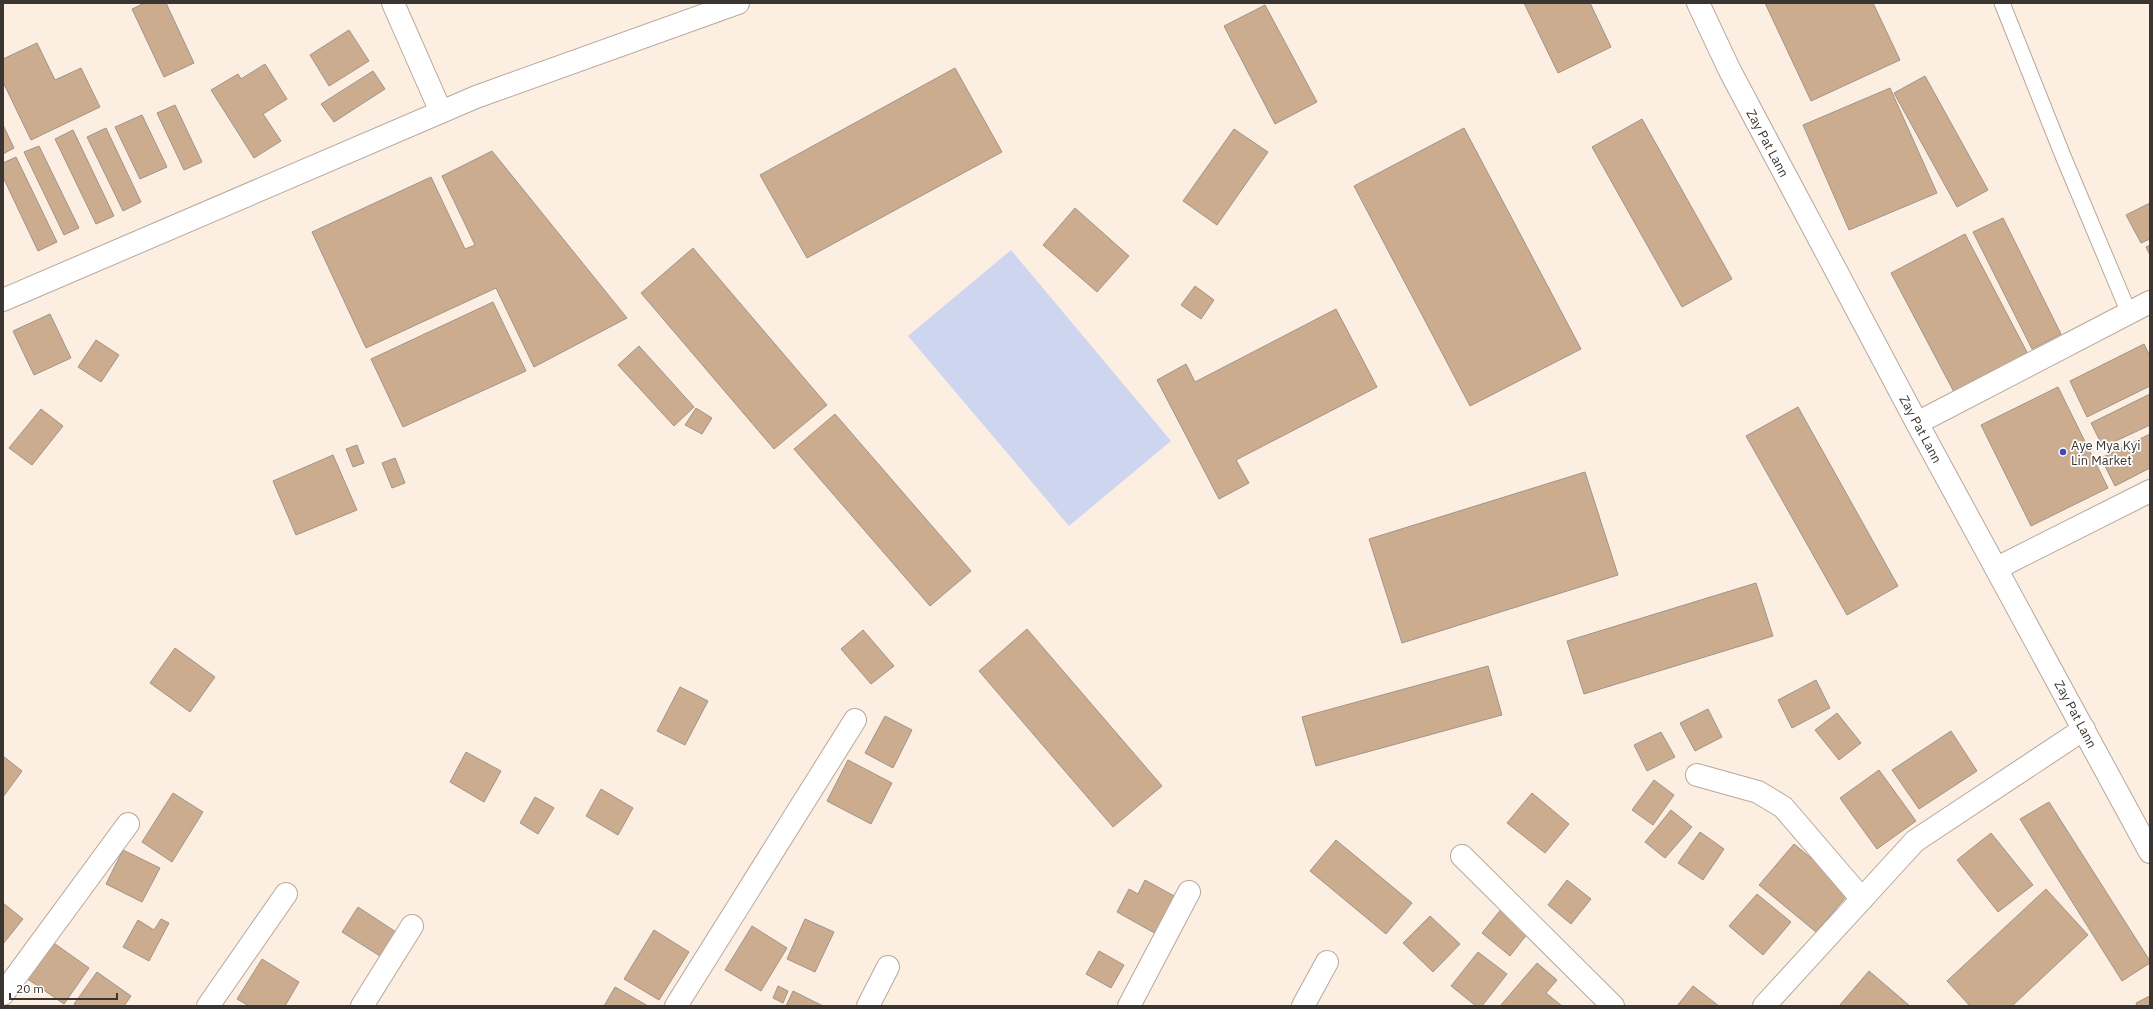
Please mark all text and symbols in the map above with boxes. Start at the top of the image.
street label: Zay Pat Lann [1743,106,1793,180]
street label: Zay Pat Lann [1896,392,1946,466]
place label: Aye Mya Kyi Lin Market [2071,437,2141,469]
marker: Aye Mya Kyi Lin Market [2058,447,2068,457]
street label: Zay Pat Lann [2051,677,2101,751]
scale bar [10,975,117,1001]
text: 20 m [16,981,44,996]

